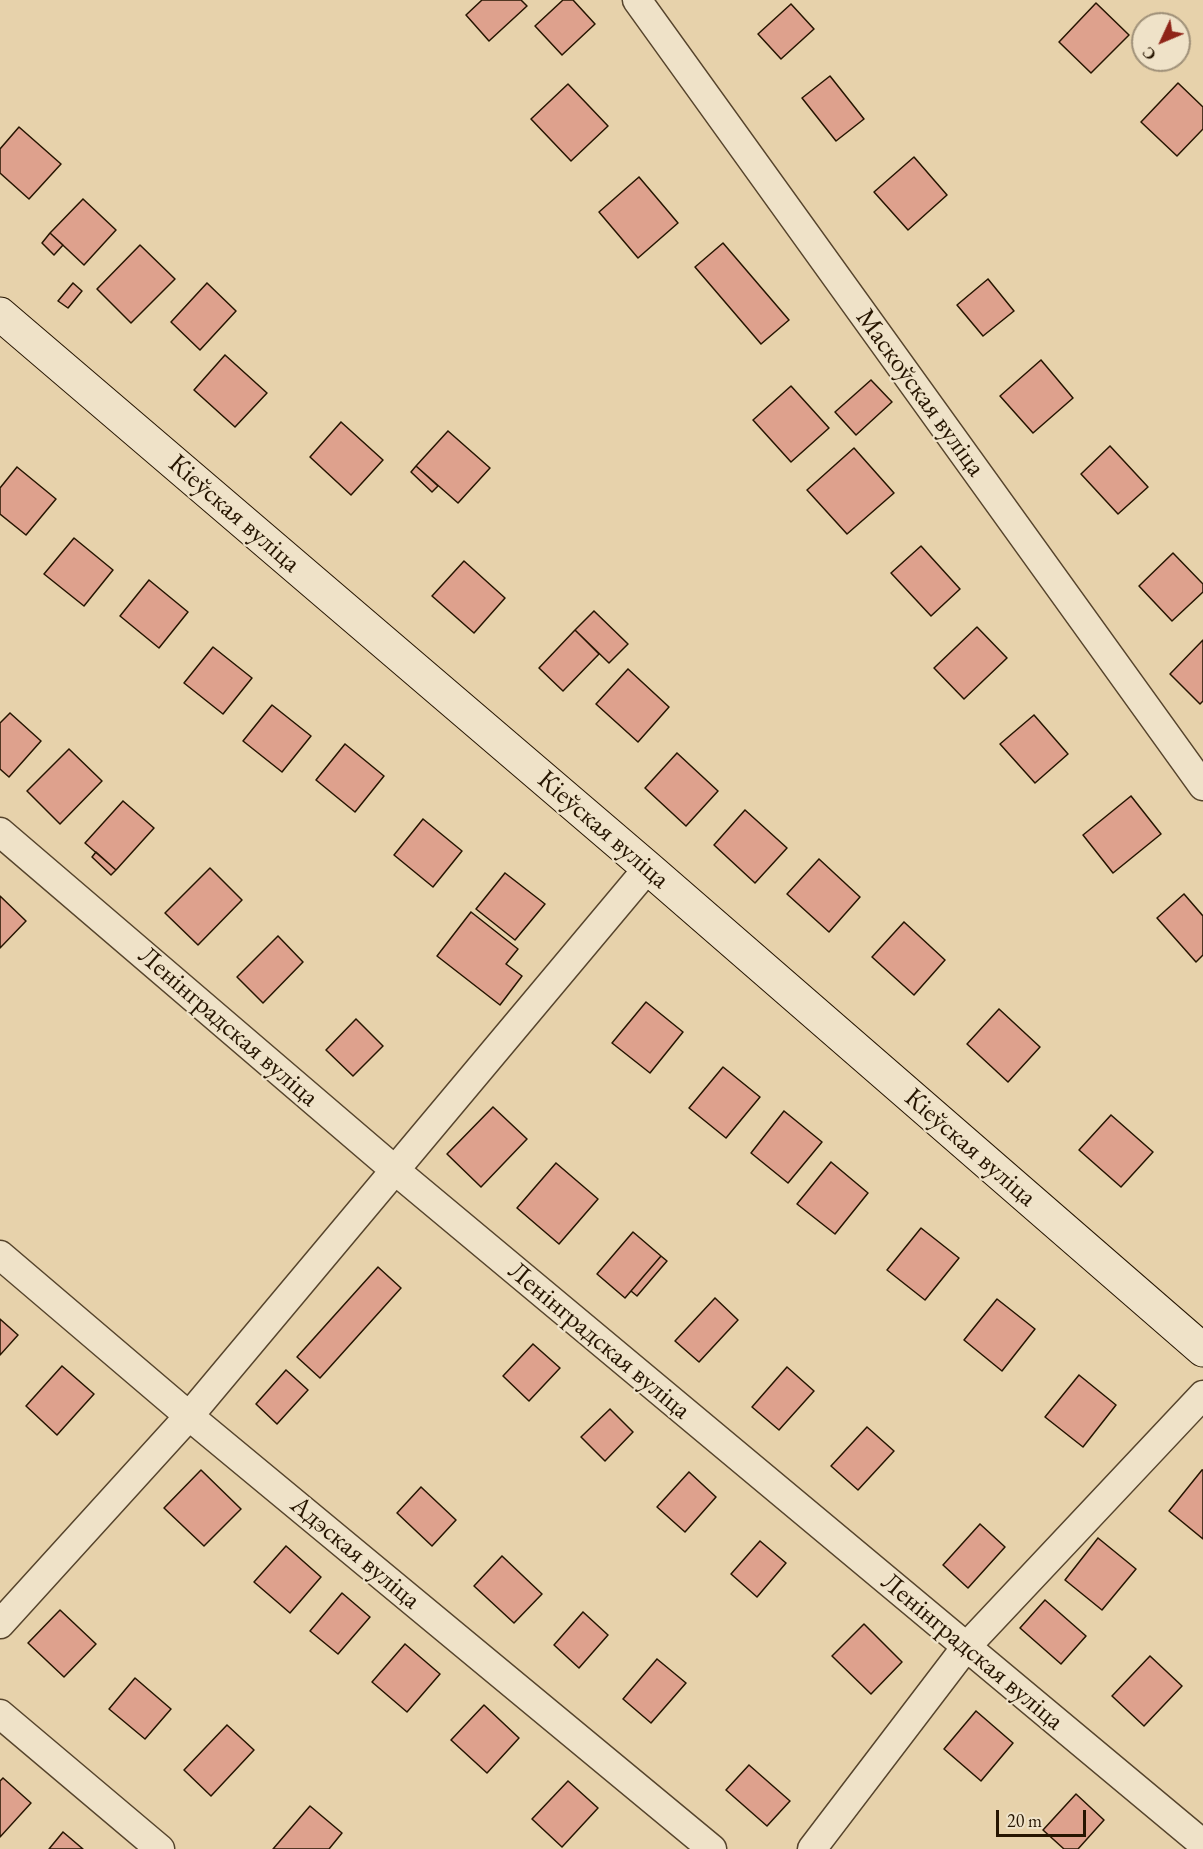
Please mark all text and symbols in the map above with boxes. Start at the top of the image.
north arrow [1131,12,1191,72]
text: С [1138,42,1161,65]
street label: Маскоўская вуліца [848,303,992,483]
street label: Кіеўская вуліца [162,448,306,580]
street label: Кіеўская вуліца [531,764,675,896]
street label: Ленінградская вуліца [131,940,325,1114]
street label: Кіеўская вуліца [898,1082,1042,1214]
street label: Ленінградская вуліца [501,1255,697,1427]
street label: Адэская вуліца [283,1489,427,1617]
street label: Ленінградская вуліца [874,1566,1070,1738]
scale bar [999,1798,1089,1836]
text: 20 m [1007,1809,1042,1832]

